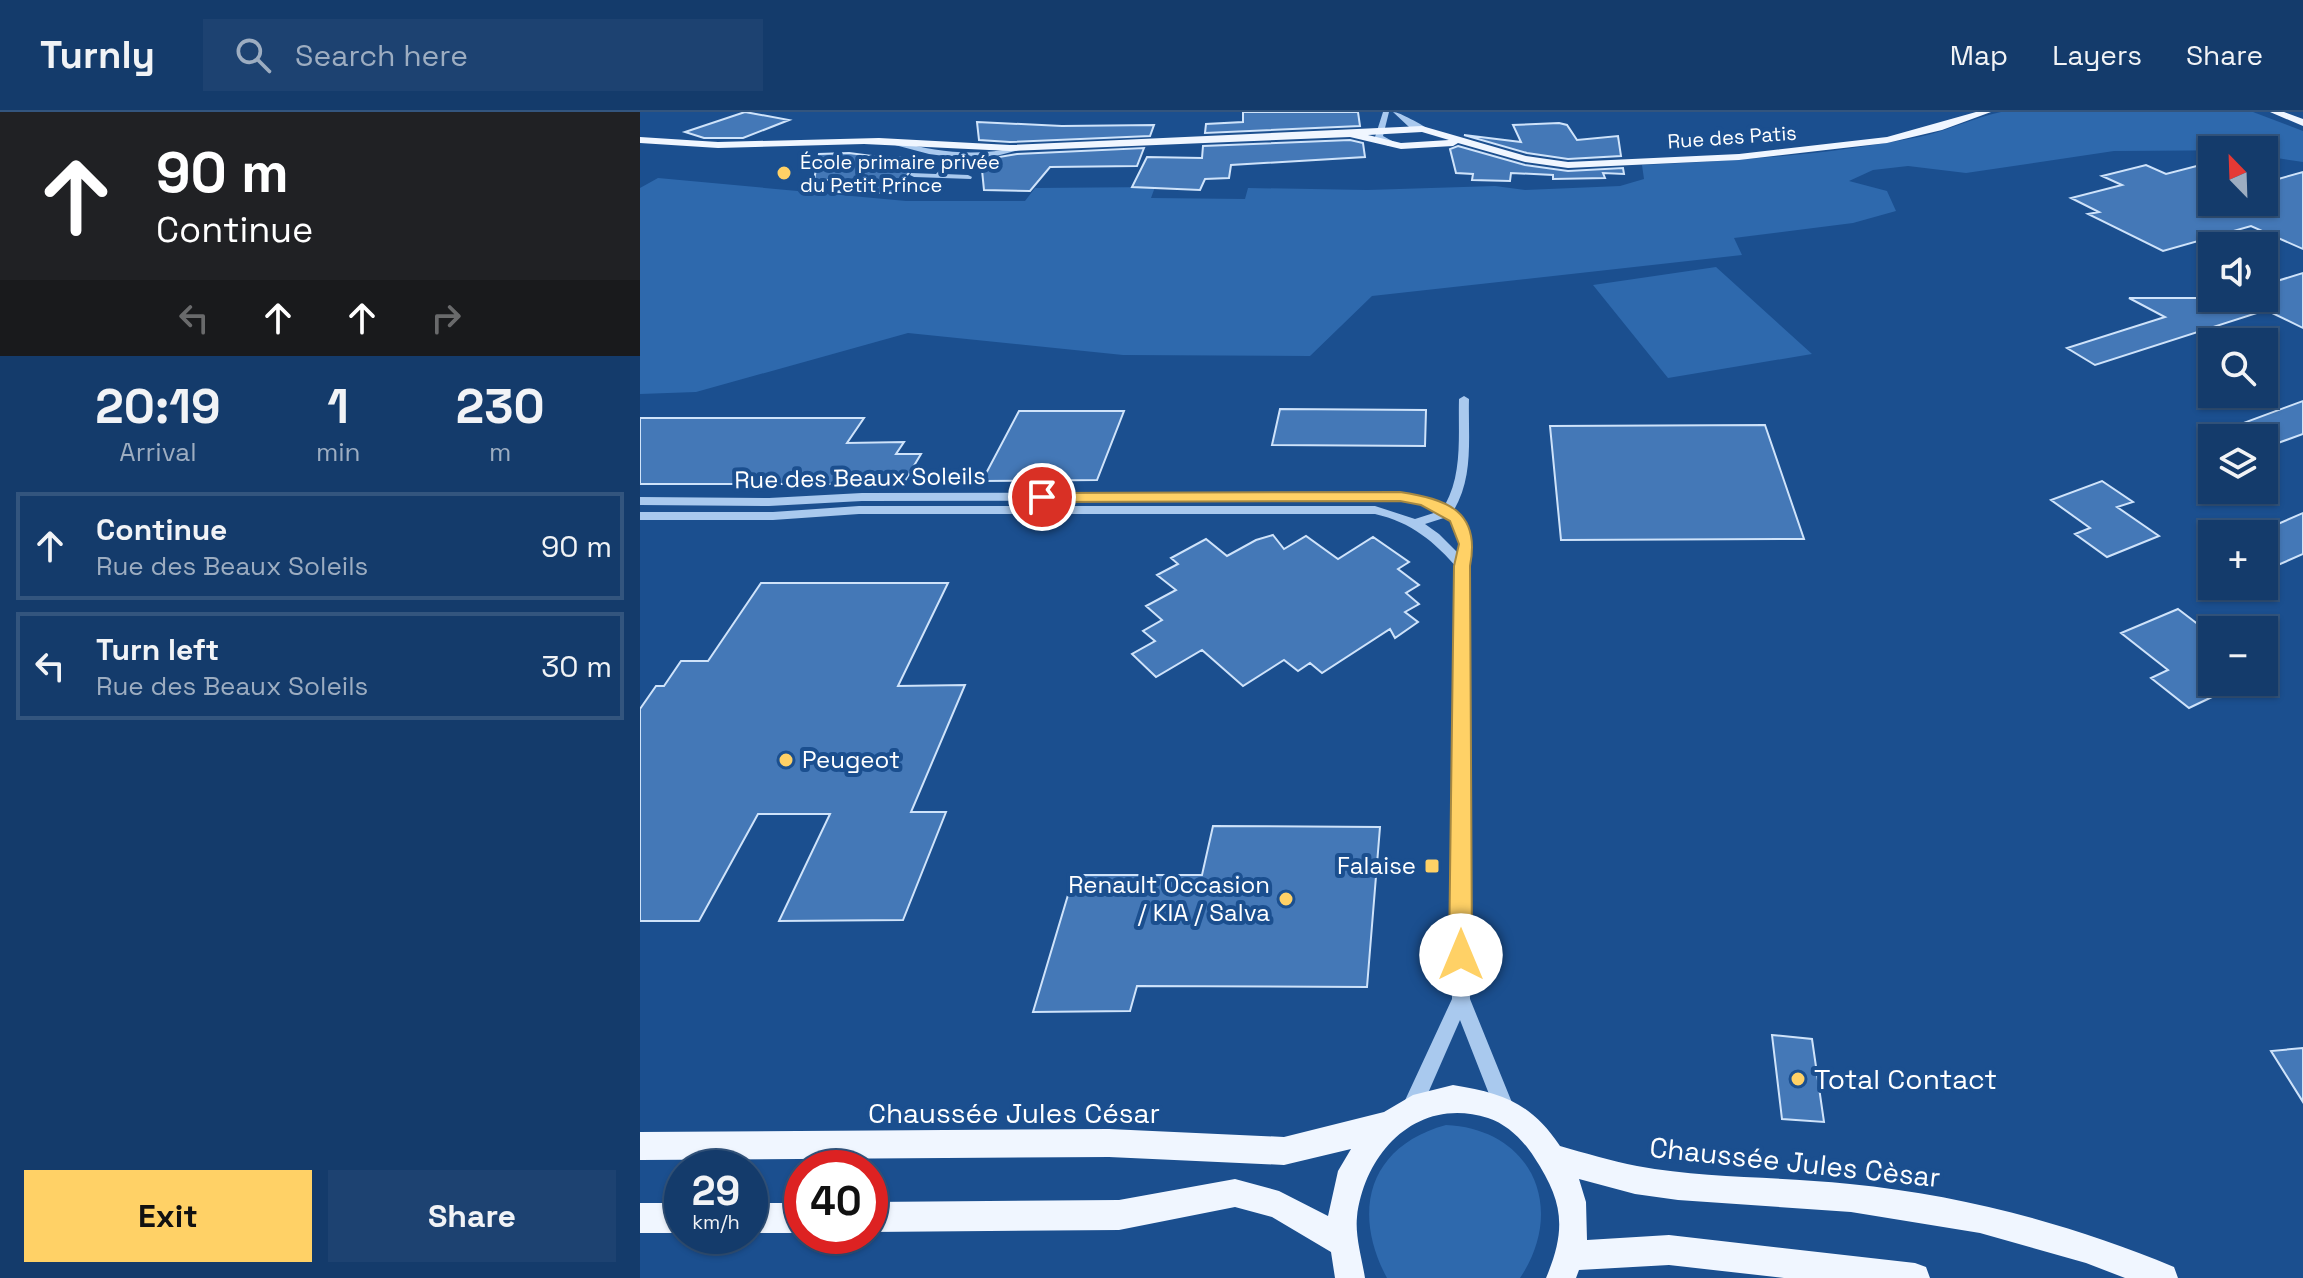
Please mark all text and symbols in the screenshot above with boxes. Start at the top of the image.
search box [203,19,763,91]
text: Turnly [40,31,155,79]
icon: search [231,33,275,77]
text: Search here [295,36,468,75]
text: Map [1950,37,2008,73]
text: Layers [2052,37,2142,73]
text: Share [2186,37,2263,73]
street label: Rue des Patis [1666,120,1798,154]
north arrow [2198,136,2278,216]
map controls [2198,136,2278,696]
text: 90 m [156,137,289,208]
icon: ahead [24,144,128,248]
place label: École primaire privée du Petit Prince [800,149,1000,198]
marker: École primaire privée du Petit Prince [775,164,793,182]
text: Continue [156,207,313,253]
button: sound [2198,232,2278,312]
icon: left [172,296,216,340]
icon: ahead [256,296,300,340]
icon: ahead [340,296,384,340]
icon: right [424,296,468,340]
button: search [2198,328,2278,408]
text: 20:19 [95,376,221,437]
text: 1 [327,376,349,437]
text: 230 [456,376,545,437]
button: layers [2198,424,2278,504]
text: Arrival [119,435,197,469]
text: min [316,435,361,469]
text: m [489,435,511,469]
street label: Rue des Beaux Soleils [734,460,986,495]
pin [1008,463,1076,531]
icon: arrive [1020,475,1064,519]
text: Continue [96,510,227,549]
button: + [2198,520,2278,600]
icon: ahead [28,524,72,568]
text: 90 m [541,527,612,566]
text: Rue des Beaux Soleils [96,549,368,583]
button: − [2198,616,2278,696]
text: Turn left [96,630,219,669]
icon: left [28,644,72,688]
text: 30 m [541,647,612,686]
text: Rue des Beaux Soleils [96,669,368,703]
place label: Peugeot [802,744,900,775]
marker: Peugeot [777,751,795,769]
place label: Falaise [1337,850,1416,881]
marker: Falaise [1423,857,1441,875]
place label: Renault Occasion / KIA / Salva [1068,869,1270,928]
marker: Renault Occasion / KIA / Salva [1277,890,1295,908]
position arrow [1419,913,1503,997]
place label: Total Contact [1814,1061,1997,1097]
marker: Total Contact [1789,1070,1807,1088]
street label: Chaussée Jules César [868,1095,1160,1131]
street label: Chaussée Jules Cèsar [1648,1129,1942,1195]
speed limit sign: 40 [784,1150,888,1254]
text: 29 [692,1166,740,1217]
button: Exit [24,1170,312,1262]
button: Share [328,1170,616,1262]
text: km/h [692,1209,740,1235]

